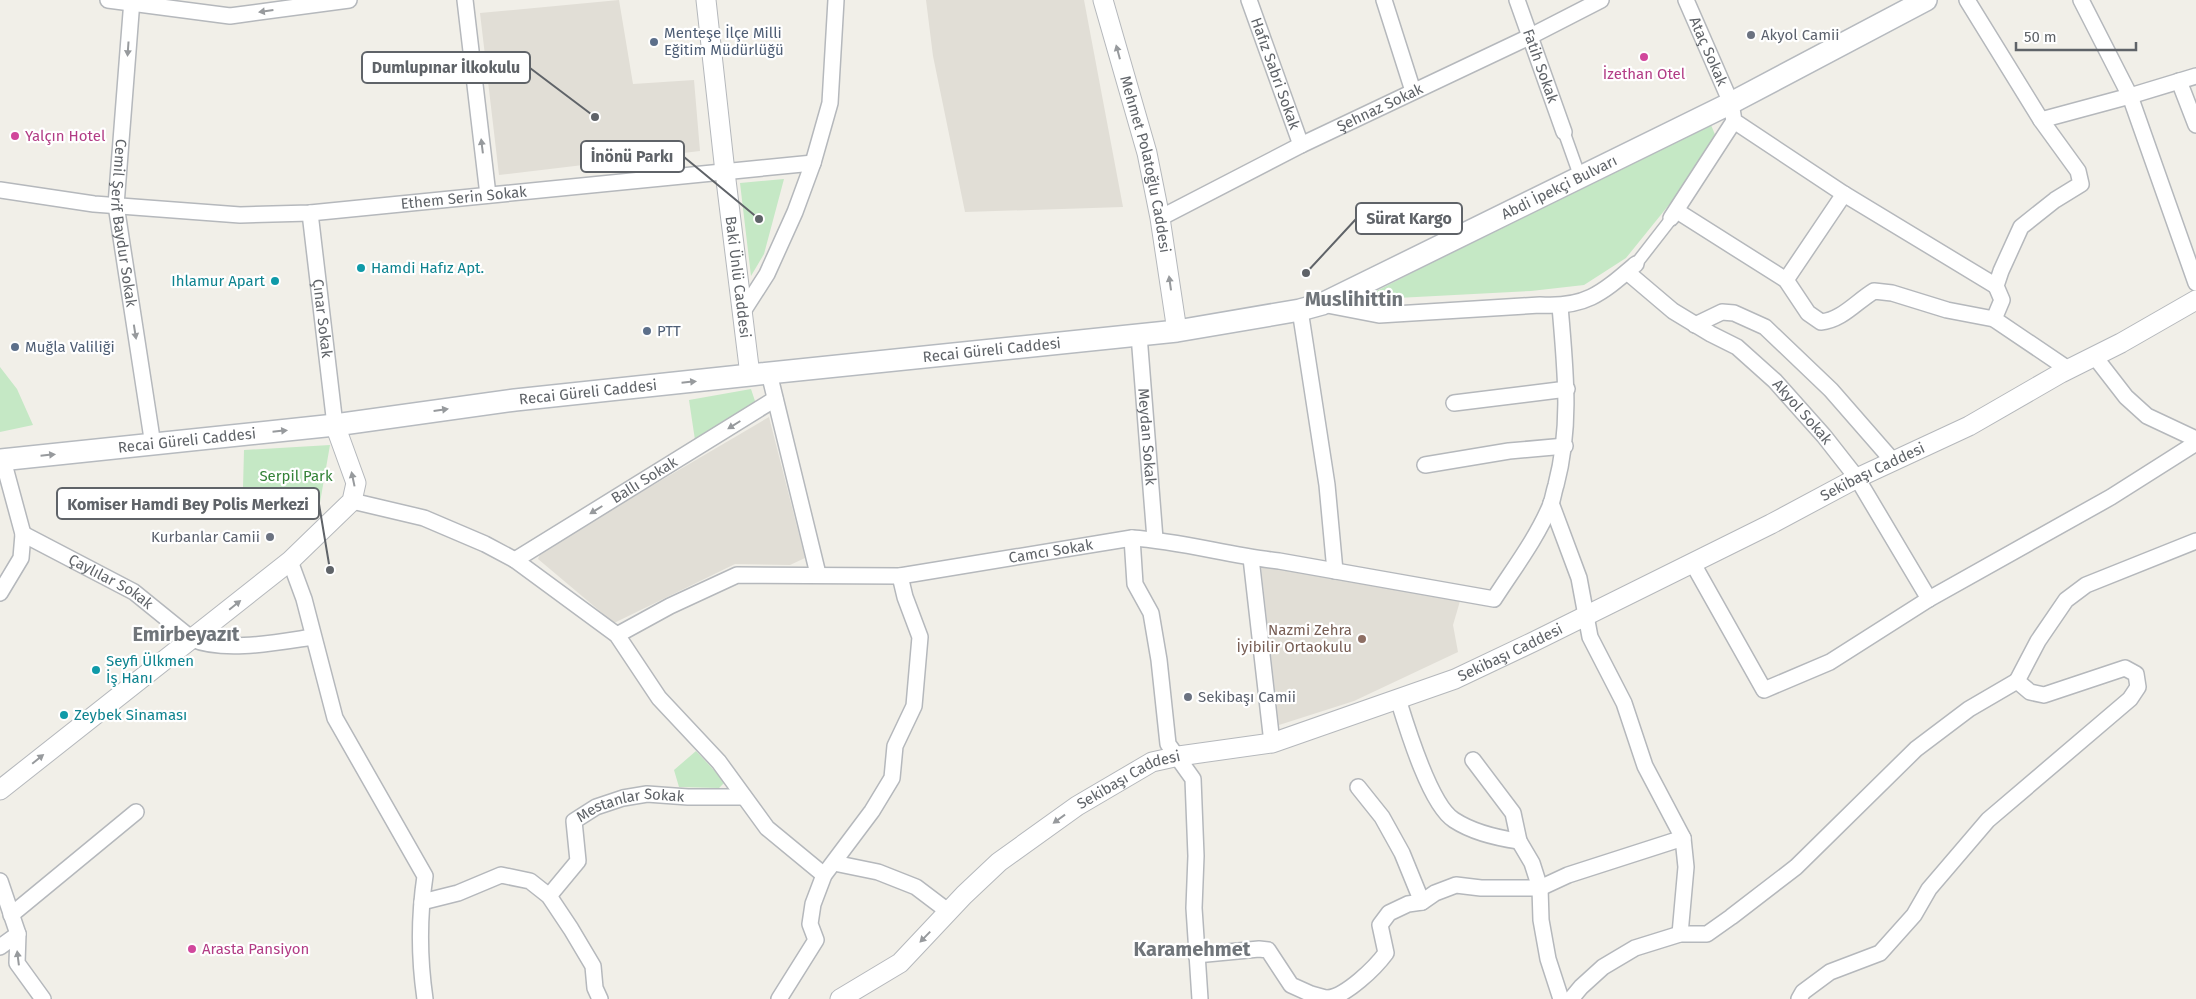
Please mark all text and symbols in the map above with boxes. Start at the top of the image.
one-way arrow [258,7,274,15]
street label: Ataç Sokak [1685,14,1732,89]
street label: Hafız Sabri Sokak [1247,15,1304,132]
scale bar [2016,20,2136,52]
place label: Menteşe İlçe Milli Eğitim Müdürlüğü [664,24,784,59]
street label: Fatih Sokak [1519,26,1562,106]
place label: Akyol Camii [1761,26,1839,44]
text: 50 m [2024,28,2057,46]
marker: Akyol Camii [1745,29,1757,41]
marker: Menteşe İlçe Milli Eğitim Müdürlüğü [648,36,660,48]
one-way arrow [124,41,132,57]
one-way arrow [1114,44,1122,59]
marker: İzethan Otel [1638,51,1650,63]
callout: Dumlupınar İlkokulu [362,52,530,83]
text: Dumlupınar İlkokulu [372,58,520,77]
place label: İzethan Otel [1603,65,1686,83]
street label: Mehmet Polatoğlu Caddesi [1116,74,1174,254]
street label: Şehnaz Sokak [1334,79,1426,136]
place label: Yalçın Hotel [25,127,106,145]
marker: Yalçın Hotel [9,130,21,142]
street label: Cemil Şerif Baydur Sokak [107,138,141,309]
one-way arrow [478,138,486,154]
callout: İnönü Parkı [581,141,684,172]
text: İnönü Parkı [591,147,673,166]
street label: Abdi İpekçi Bulvarı [1498,151,1620,223]
street label: Ethem Serin Sokak [400,182,528,213]
callout: Sürat Kargo [1356,203,1462,234]
text: Sürat Kargo [1366,209,1452,228]
street label: Baki Ünlü Caddesi [722,215,754,339]
place label: Hamdi Hafız Apt. [371,259,484,277]
marker: Hamdi Hafız Apt. [355,262,367,274]
place label: Ihlamur Apart [171,272,266,290]
marker: Ihlamur Apart [269,275,281,287]
one-way arrow [1165,275,1173,291]
street label: Çınar Sokak [309,278,336,359]
district label: Muslihittin [1305,287,1403,311]
place label: PTT [657,322,681,340]
one-way arrow [132,324,140,340]
marker: PTT [641,325,653,337]
street label: Recai Güreli Caddesi [922,334,1062,366]
place label: Muğla Valiliği [25,338,115,356]
marker: Muğla Valiliği [9,341,21,353]
street label: Recai Güreli Caddesi [518,376,658,409]
street label: Akyol Sokak [1769,376,1836,448]
one-way arrow [682,378,698,386]
street label: Meydan Sokak [1134,387,1160,486]
one-way arrow [433,406,449,414]
one-way arrow [727,420,740,429]
street label: Recai Güreli Caddesi [117,424,257,457]
one-way arrow [272,427,288,435]
street label: Sekibaşı Caddesi [1817,439,1928,505]
one-way arrow [41,451,57,459]
street label: Ballı Sokak [608,453,681,507]
park label: Serpil Park [259,467,333,485]
one-way arrow [349,471,357,486]
callout: Komiser Hamdi Bey Polis Merkezi [57,488,319,519]
text: Komiser Hamdi Bey Polis Merkezi [67,495,309,514]
one-way arrow [589,506,602,515]
place label: Kurbanlar Camii [151,528,260,546]
marker: Kurbanlar Camii [264,531,276,543]
street label: Camcı Sokak [1007,536,1094,567]
street label: Çaylılar Sokak [65,550,157,613]
one-way arrow [228,600,241,611]
street label: Sekibaşı Caddesi [1455,620,1566,685]
place label: Nazmi Zehra İyibilir Ortaokulu [1237,621,1352,656]
district label: Emirbeyazıt [132,622,240,646]
marker: Nazmi Zehra İyibilir Ortaokulu [1356,633,1368,645]
place label: Seyfi Ülkmen İş Hanı [106,652,194,687]
marker: Seyfi Ülkmen İş Hanı [90,664,102,676]
place label: Sekibaşı Camii [1198,688,1296,706]
marker: Sekibaşı Camii [1182,691,1194,703]
place label: Zeybek Sinaması [74,706,187,724]
marker: Zeybek Sinaması [58,709,70,721]
street label: Sekibaşı Caddesi [1074,747,1182,813]
one-way arrow [31,754,44,765]
street label: Mestanlar Sokak [573,785,685,826]
one-way arrow [1053,813,1066,824]
one-way arrow [919,931,931,943]
district label: Karamehmet [1134,937,1251,961]
place label: Arasta Pansiyon [202,940,309,958]
marker: Arasta Pansiyon [186,943,198,955]
one-way arrow [14,950,22,966]

